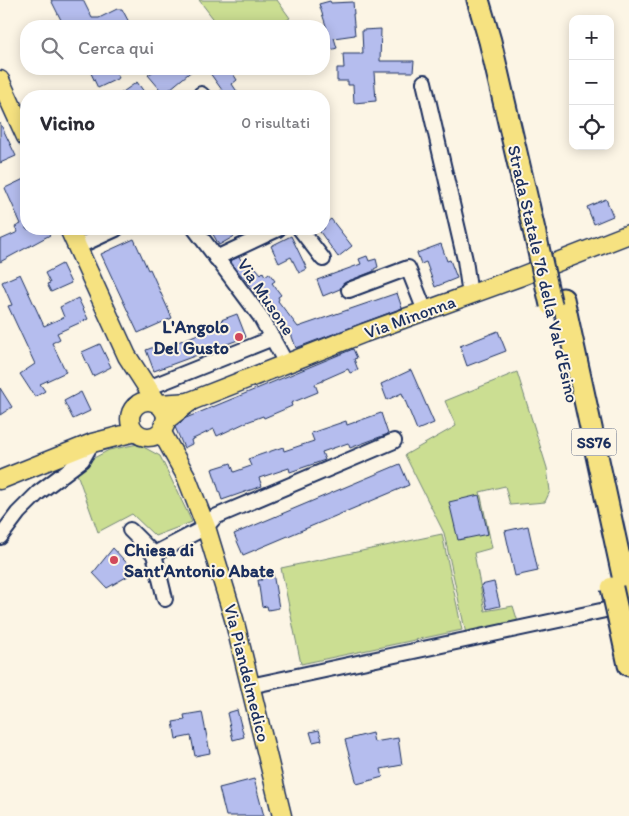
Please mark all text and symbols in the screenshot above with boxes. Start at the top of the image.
map controls [569,15,614,150]
button: + [569,15,614,60]
search box [20,20,330,75]
icon: search [38,34,66,62]
text: Cerca qui [78,36,154,59]
button: − [569,60,614,105]
button: locate [569,105,614,150]
text: Vicino [40,110,95,135]
text: 0 risultati [241,113,310,132]
street label: Strada Statale 76 della Val d'Esino [503,143,583,405]
street label: Via Musone [232,254,300,340]
street label: Via Minonna [362,290,459,344]
place label: L'Angolo Del Gusto [153,316,229,359]
marker: L'Angolo Del Gusto [233,331,245,343]
road number: SS76 [572,428,616,456]
place label: Chiesa di Sant'Antonio Abate [124,539,275,582]
marker: Chiesa di Sant'Antonio Abate [108,554,120,566]
street label: Via Piandelmedico [219,602,275,744]

